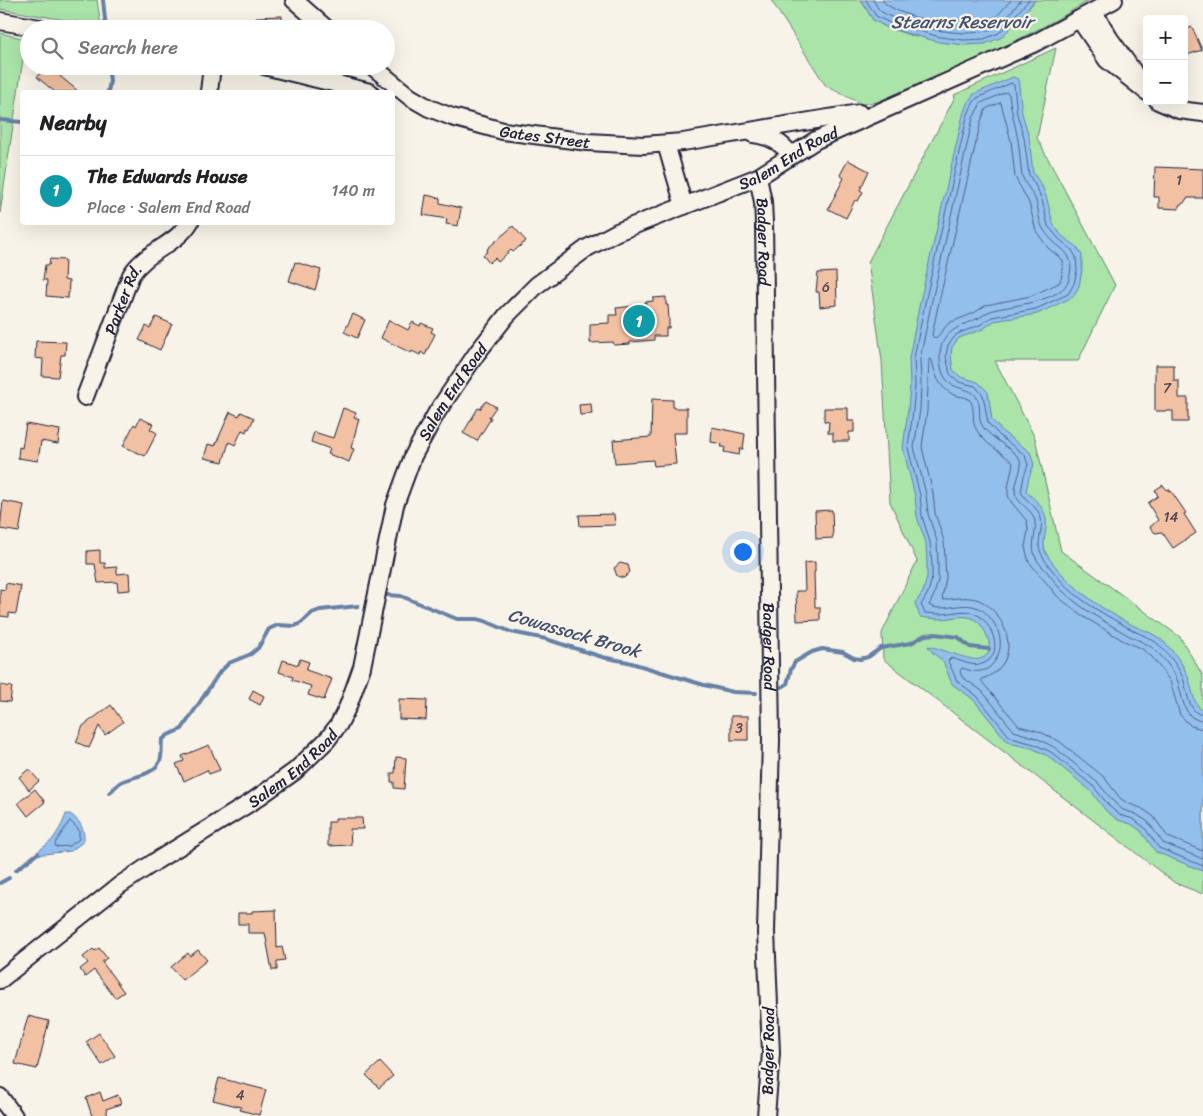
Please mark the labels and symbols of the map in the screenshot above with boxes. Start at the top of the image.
water label: Stearns Reservoir [891,6,1037,38]
street label: Gates Street [498,116,592,157]
street label: Salem End Road [734,117,844,198]
house number: 1 [1176,168,1182,193]
street label: Badger Road [748,197,779,287]
street label: Parker Rd. [95,256,149,339]
house number: 6 [822,275,830,300]
pin: 1 [623,302,655,340]
street label: Salem End Road [410,335,496,446]
house number: 7 [1163,376,1172,401]
house number: 14 [1164,505,1179,530]
your location [730,539,756,565]
water label: Cowassock Brook [504,599,646,668]
street label: Badger Road [755,602,785,692]
house number: 3 [735,716,743,741]
street label: Salem End Road [241,721,346,815]
street label: Badger Road [753,1005,783,1095]
house number: 4 [236,1083,245,1108]

